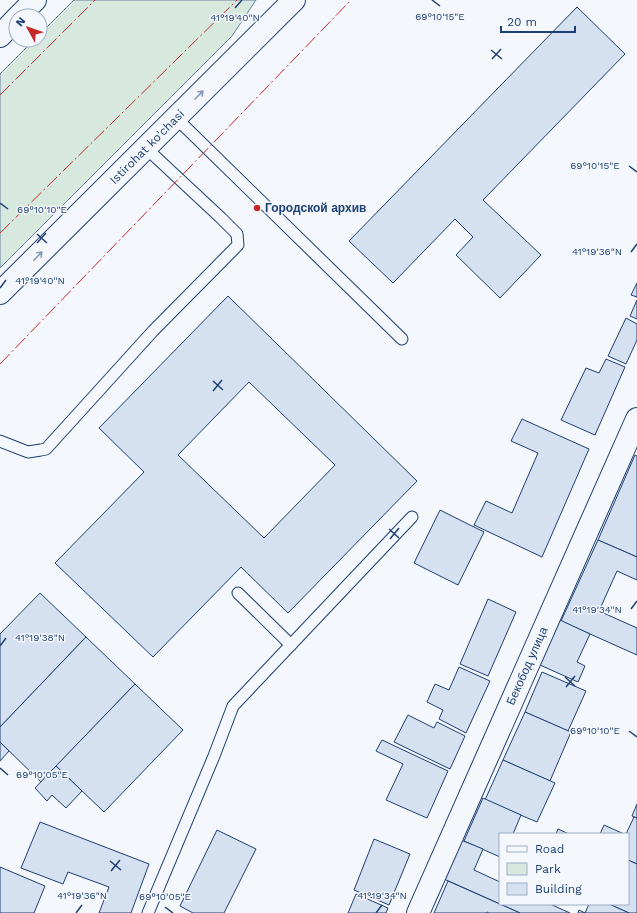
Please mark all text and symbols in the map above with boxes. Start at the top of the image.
north arrow [8,8,48,48]
scale bar [501,8,575,34]
text: 69°10'15"E [415,11,465,22]
text: 41°19'40"N [210,12,260,23]
text: N [13,15,28,29]
text: 20 m [507,15,537,29]
one-way arrow [194,90,204,100]
street label: Istirohat ko'chasi [107,107,187,187]
text: 69°10'15"E [570,160,620,171]
place label: Городской архив [265,201,366,215]
marker: Городской архив [252,203,262,213]
text: 69°10'10"E [17,204,67,215]
text: 41°19'36"N [572,246,622,257]
one-way arrow [33,251,43,261]
text: 41°19'40"N [15,275,65,286]
text: 41°19'34"N [572,604,622,615]
street label: Бекобод улица [504,625,551,707]
text: 41°19'38"N [15,632,65,643]
text: 69°10'10"E [570,725,620,736]
text: 69°10'05"E [16,769,68,780]
legend [499,833,629,905]
text: Road [535,842,564,856]
text: Park [535,862,561,876]
text: Building [535,882,582,896]
text: 41°19'36"N [57,890,107,901]
text: 41°19'34"N [357,890,407,901]
text: 69°10'05"E [139,891,191,902]

